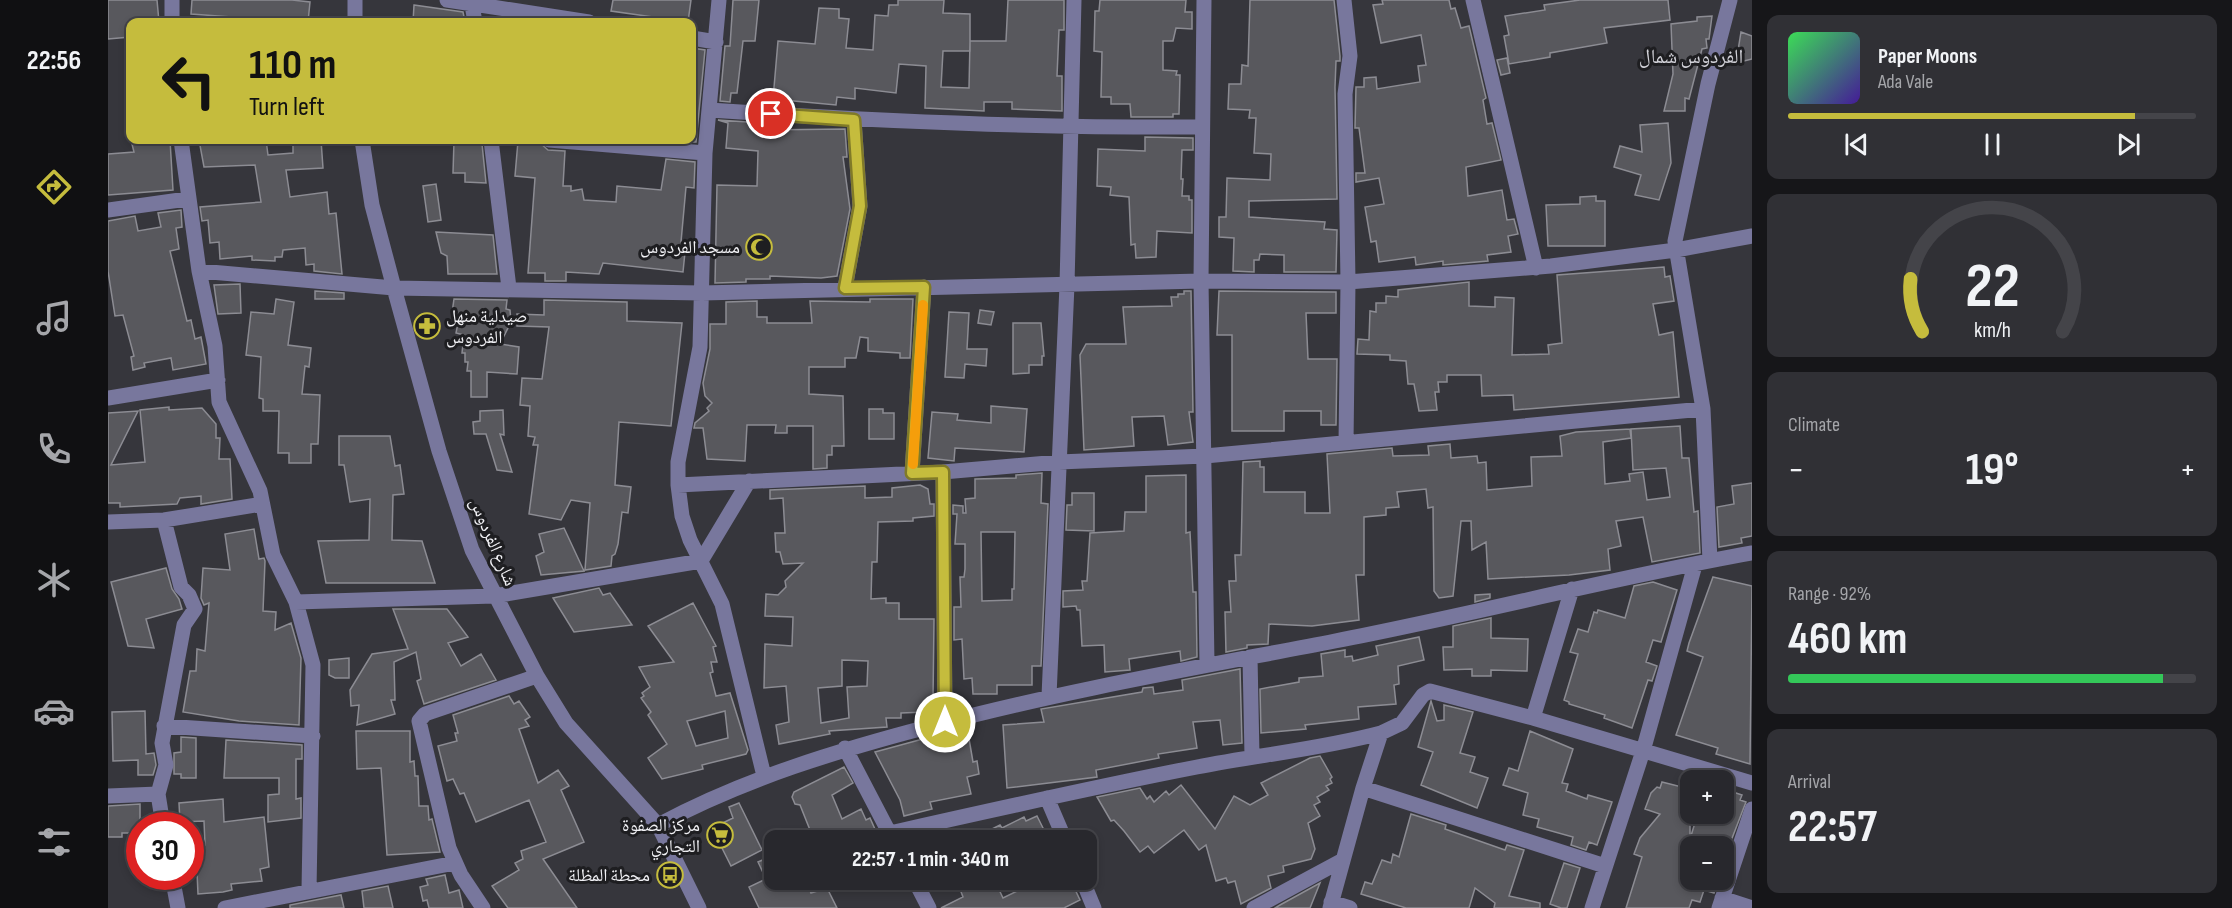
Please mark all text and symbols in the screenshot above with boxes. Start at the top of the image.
text: 110 m [249,40,336,91]
icon: left [150,42,228,120]
text: Paper Moons [1878,43,1977,70]
text: 22:56 [27,45,81,77]
district label: الفردوس شمال [1639,45,1743,69]
text: Ada Vale [1878,70,1933,94]
pin [745,88,796,139]
text: Turn left [249,91,325,123]
icon: arrive [754,97,787,130]
icon: previous [1840,128,1873,161]
icon: pause [1976,128,2009,161]
icon: next [2112,128,2145,161]
icon: directions [33,166,75,208]
mosque icon: مسجد الفردوس [744,232,774,262]
place label: مسجد الفردوس [640,237,740,258]
text: 22 [1965,251,2019,326]
icon: music [33,297,75,339]
place label: صيدلية منهل الفردوس [446,306,527,348]
pharmacy icon: صيدلية منهل الفردوس [412,311,442,341]
text: km/h [1973,319,2011,344]
text: Climate [1788,413,1840,437]
icon: phone [33,428,75,470]
text: 19° [1965,443,2019,498]
text: − [1788,450,1804,490]
text: + [2180,450,2196,490]
street label: شارع الفردوس [465,495,521,589]
icon: climate [33,559,75,601]
text: Range · 92% [1788,582,1871,606]
text: 460 km [1788,612,1907,667]
icon: car [33,690,75,732]
position arrow [913,690,977,754]
map controls [1680,770,1734,890]
button: + [1680,770,1734,824]
text: Arrival [1788,770,1831,794]
text: 22:57 [1788,800,1877,855]
speed limit sign: 30 [126,812,204,890]
place label: مركز الصفوة التجاري [622,815,700,860]
supermarket icon: مركز الصفوة التجاري [705,820,735,850]
icon: filters [33,821,75,863]
button: − [1680,836,1734,890]
text: 22:57 · 1 min · 340 m [852,846,1009,873]
bus stop icon: محطة المظلة [655,860,685,890]
place label: محطة المظلة [568,865,650,886]

